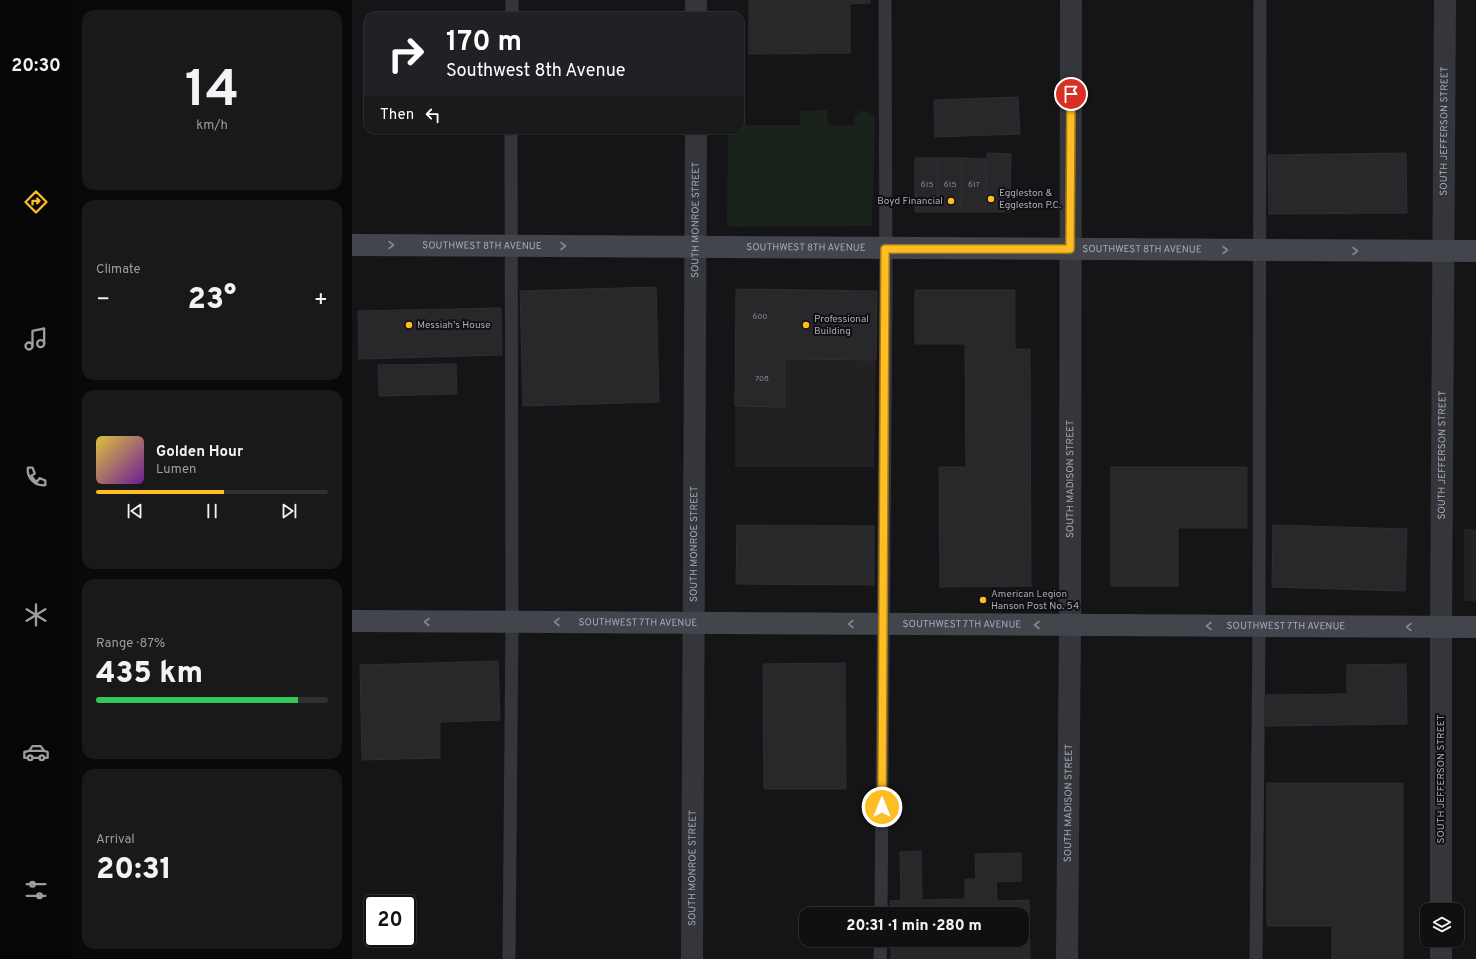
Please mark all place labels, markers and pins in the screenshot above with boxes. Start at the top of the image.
pin [1054,77,1088,111]
place label: Eggleston & Eggleston P.C. [999,187,1061,212]
marker: Eggleston & Eggleston P.C. [986,194,996,204]
place label: Boyd Financial [877,195,943,208]
marker: Boyd Financial [946,196,956,206]
place label: Professional Building [814,313,869,338]
place label: Messiah's House [417,319,491,332]
marker: Messiah's House [404,320,414,330]
marker: Professional Building [801,320,811,330]
place label: American Legion Hanson Post No. 54 [991,588,1079,613]
marker: American Legion Hanson Post No. 54 [978,595,988,605]

